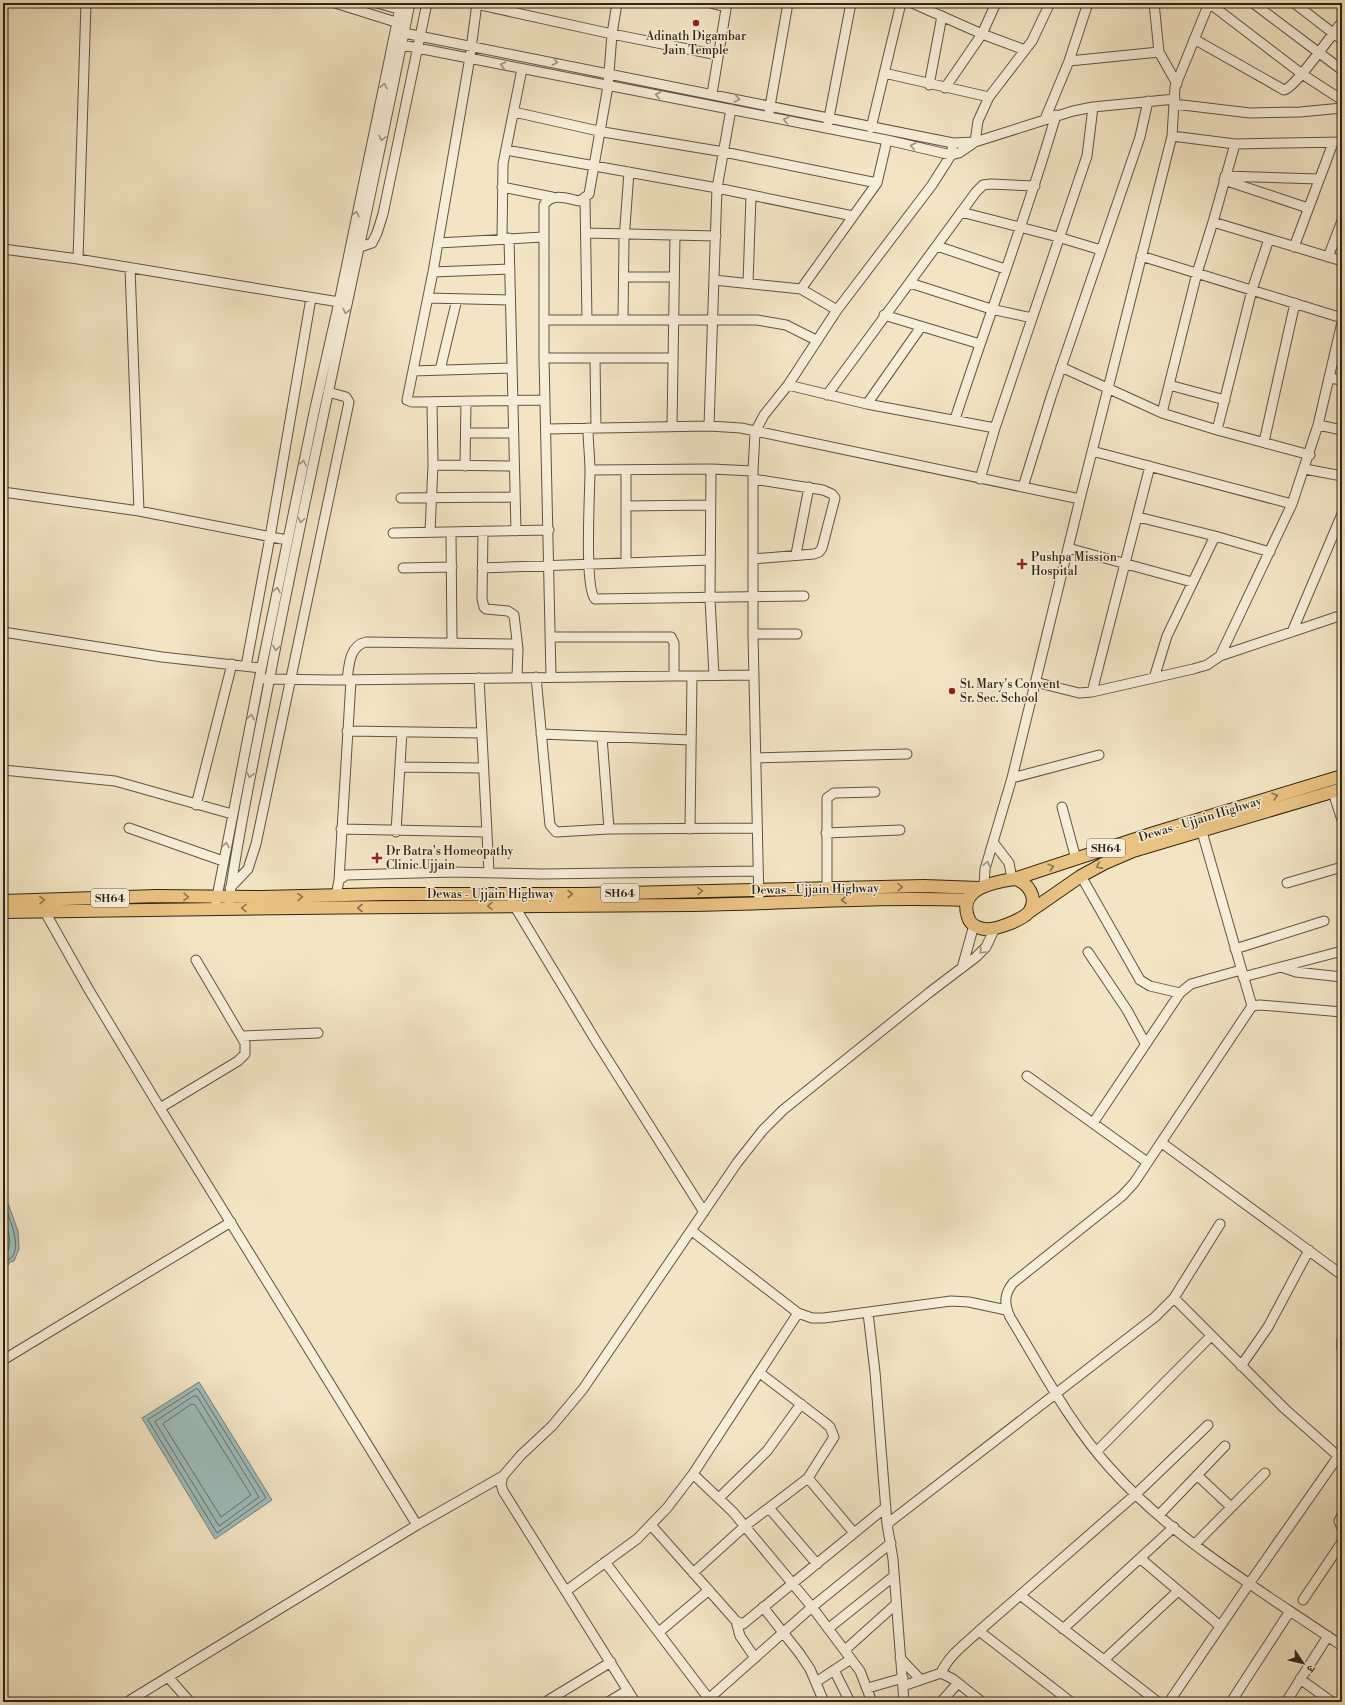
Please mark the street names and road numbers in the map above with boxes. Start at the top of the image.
street label: Dewas - Ujjain Highway [1137,794,1264,845]
road number: SH64 [1087,839,1125,857]
street label: Dewas - Ujjain Highway [751,881,879,898]
road number: SH64 [601,884,639,902]
street label: Dewas - Ujjain Highway [427,887,555,902]
road number: SH64 [91,889,129,907]

